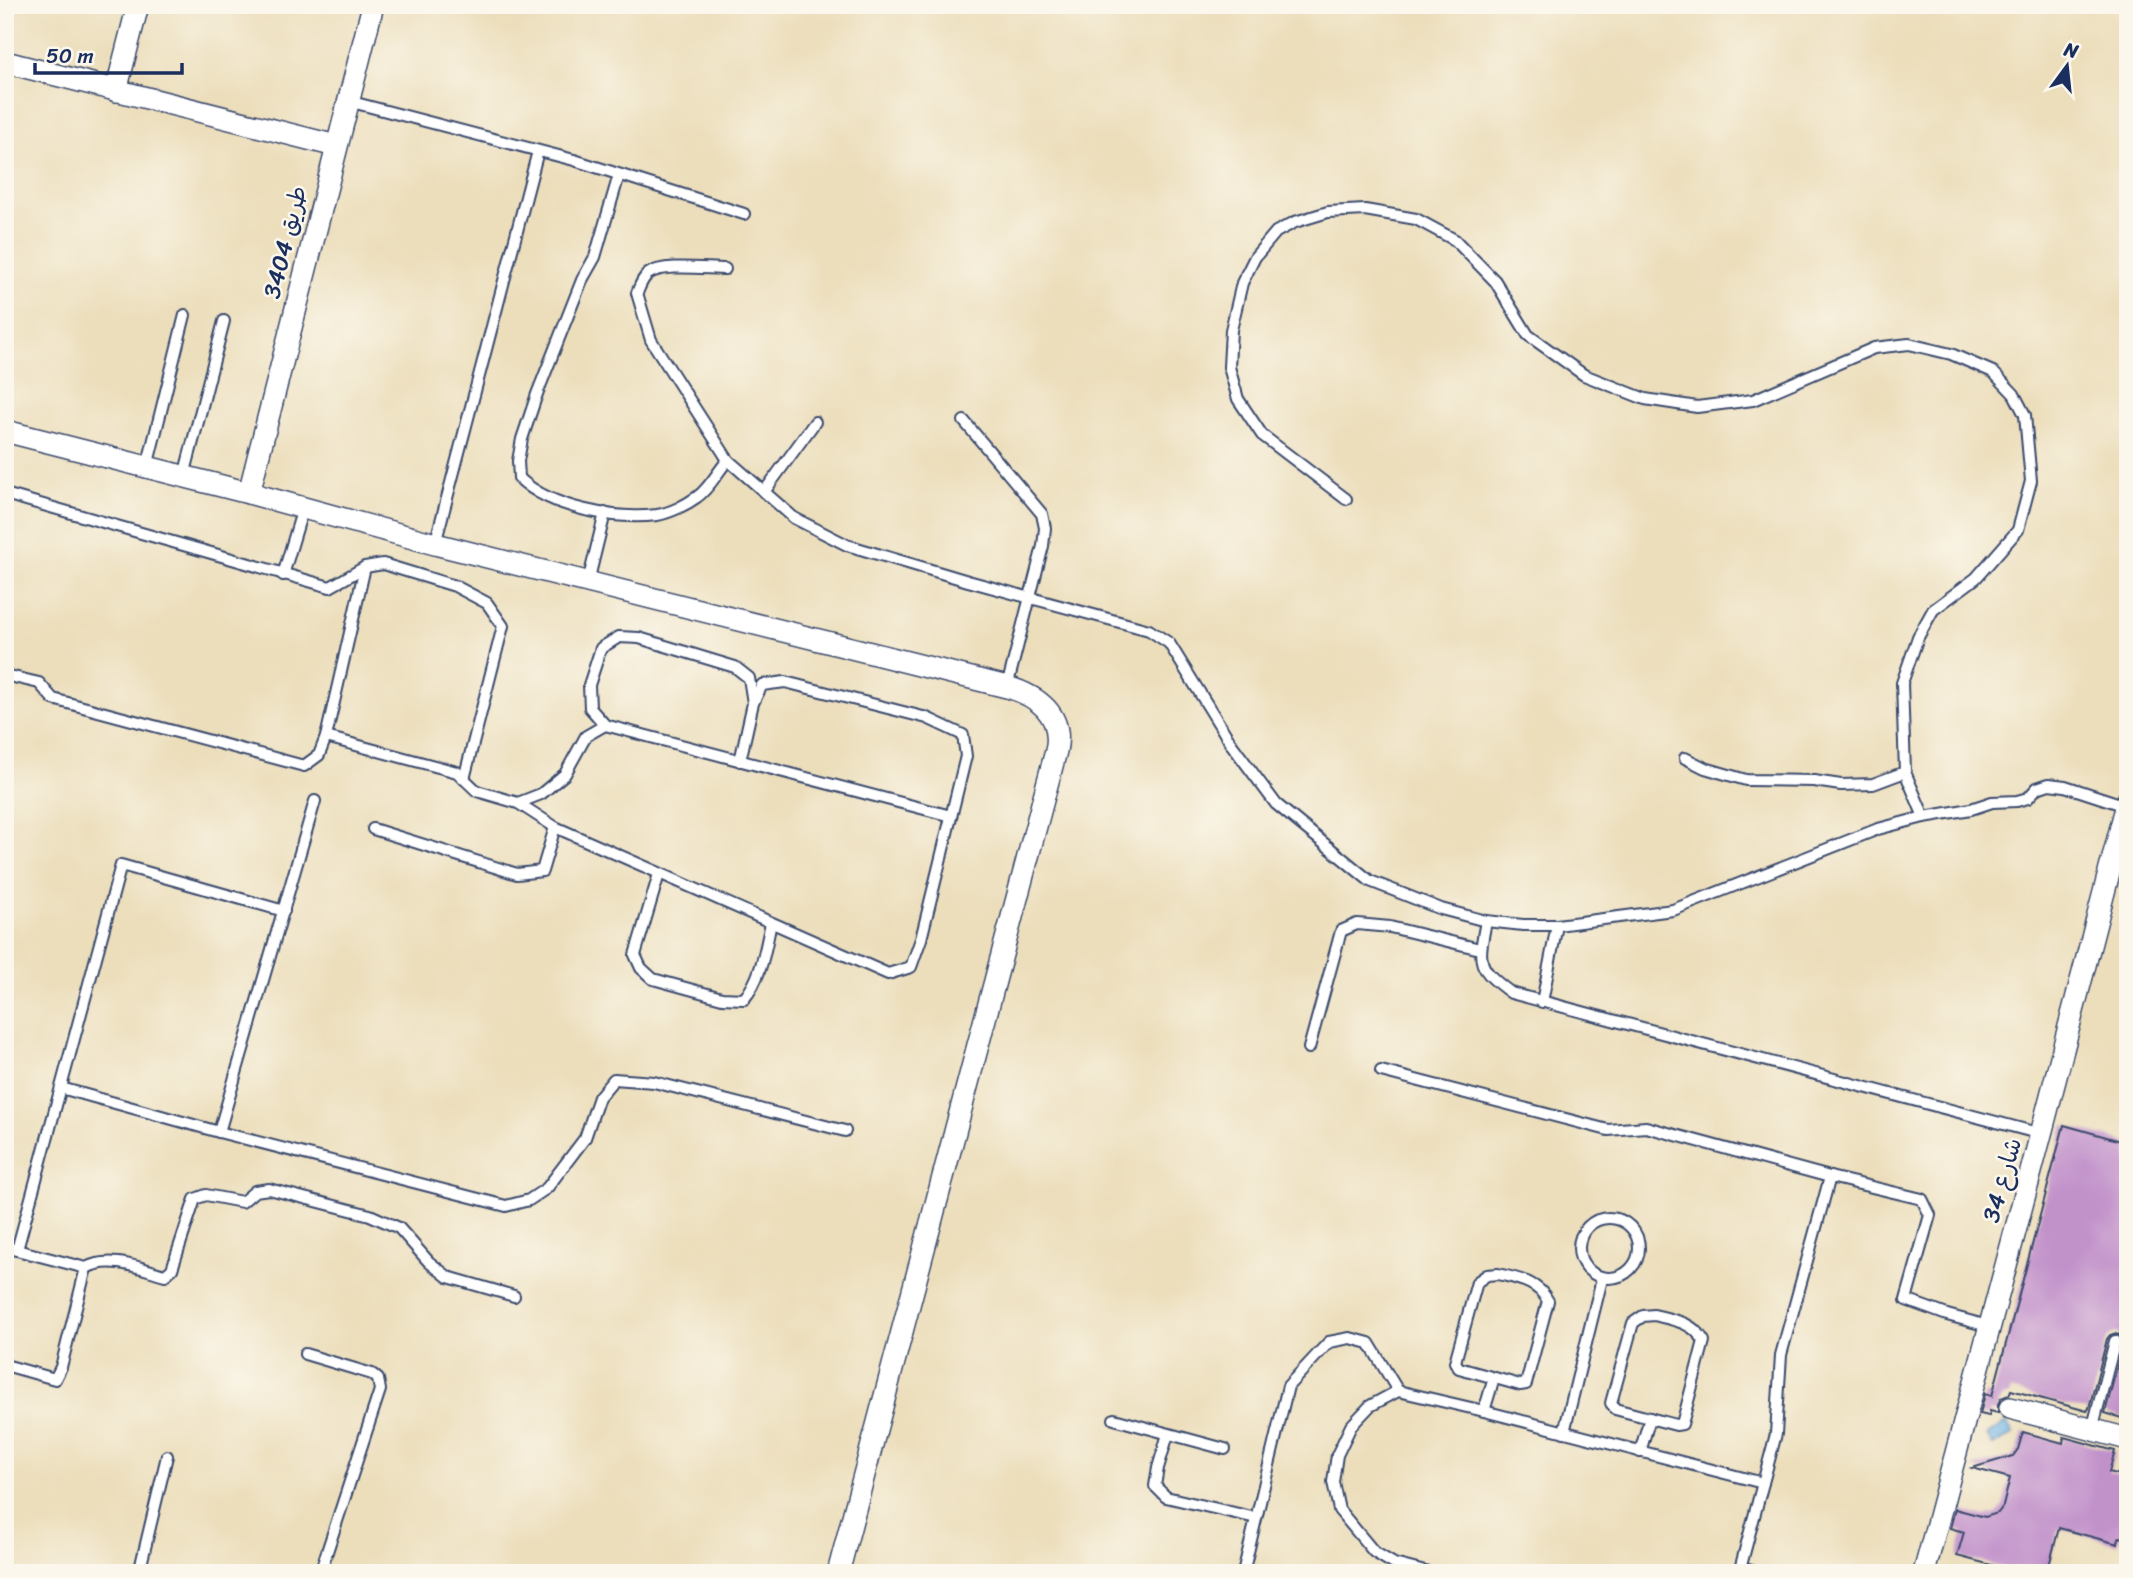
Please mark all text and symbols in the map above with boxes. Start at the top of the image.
scale bar [35,32,182,76]
north arrow [2032,32,2102,102]
text: N [2060,32,2083,68]
text: 50 m [46,37,94,75]
street label: طريق 3404 [251,181,319,303]
street label: شارع 34 [1970,1133,2034,1227]

